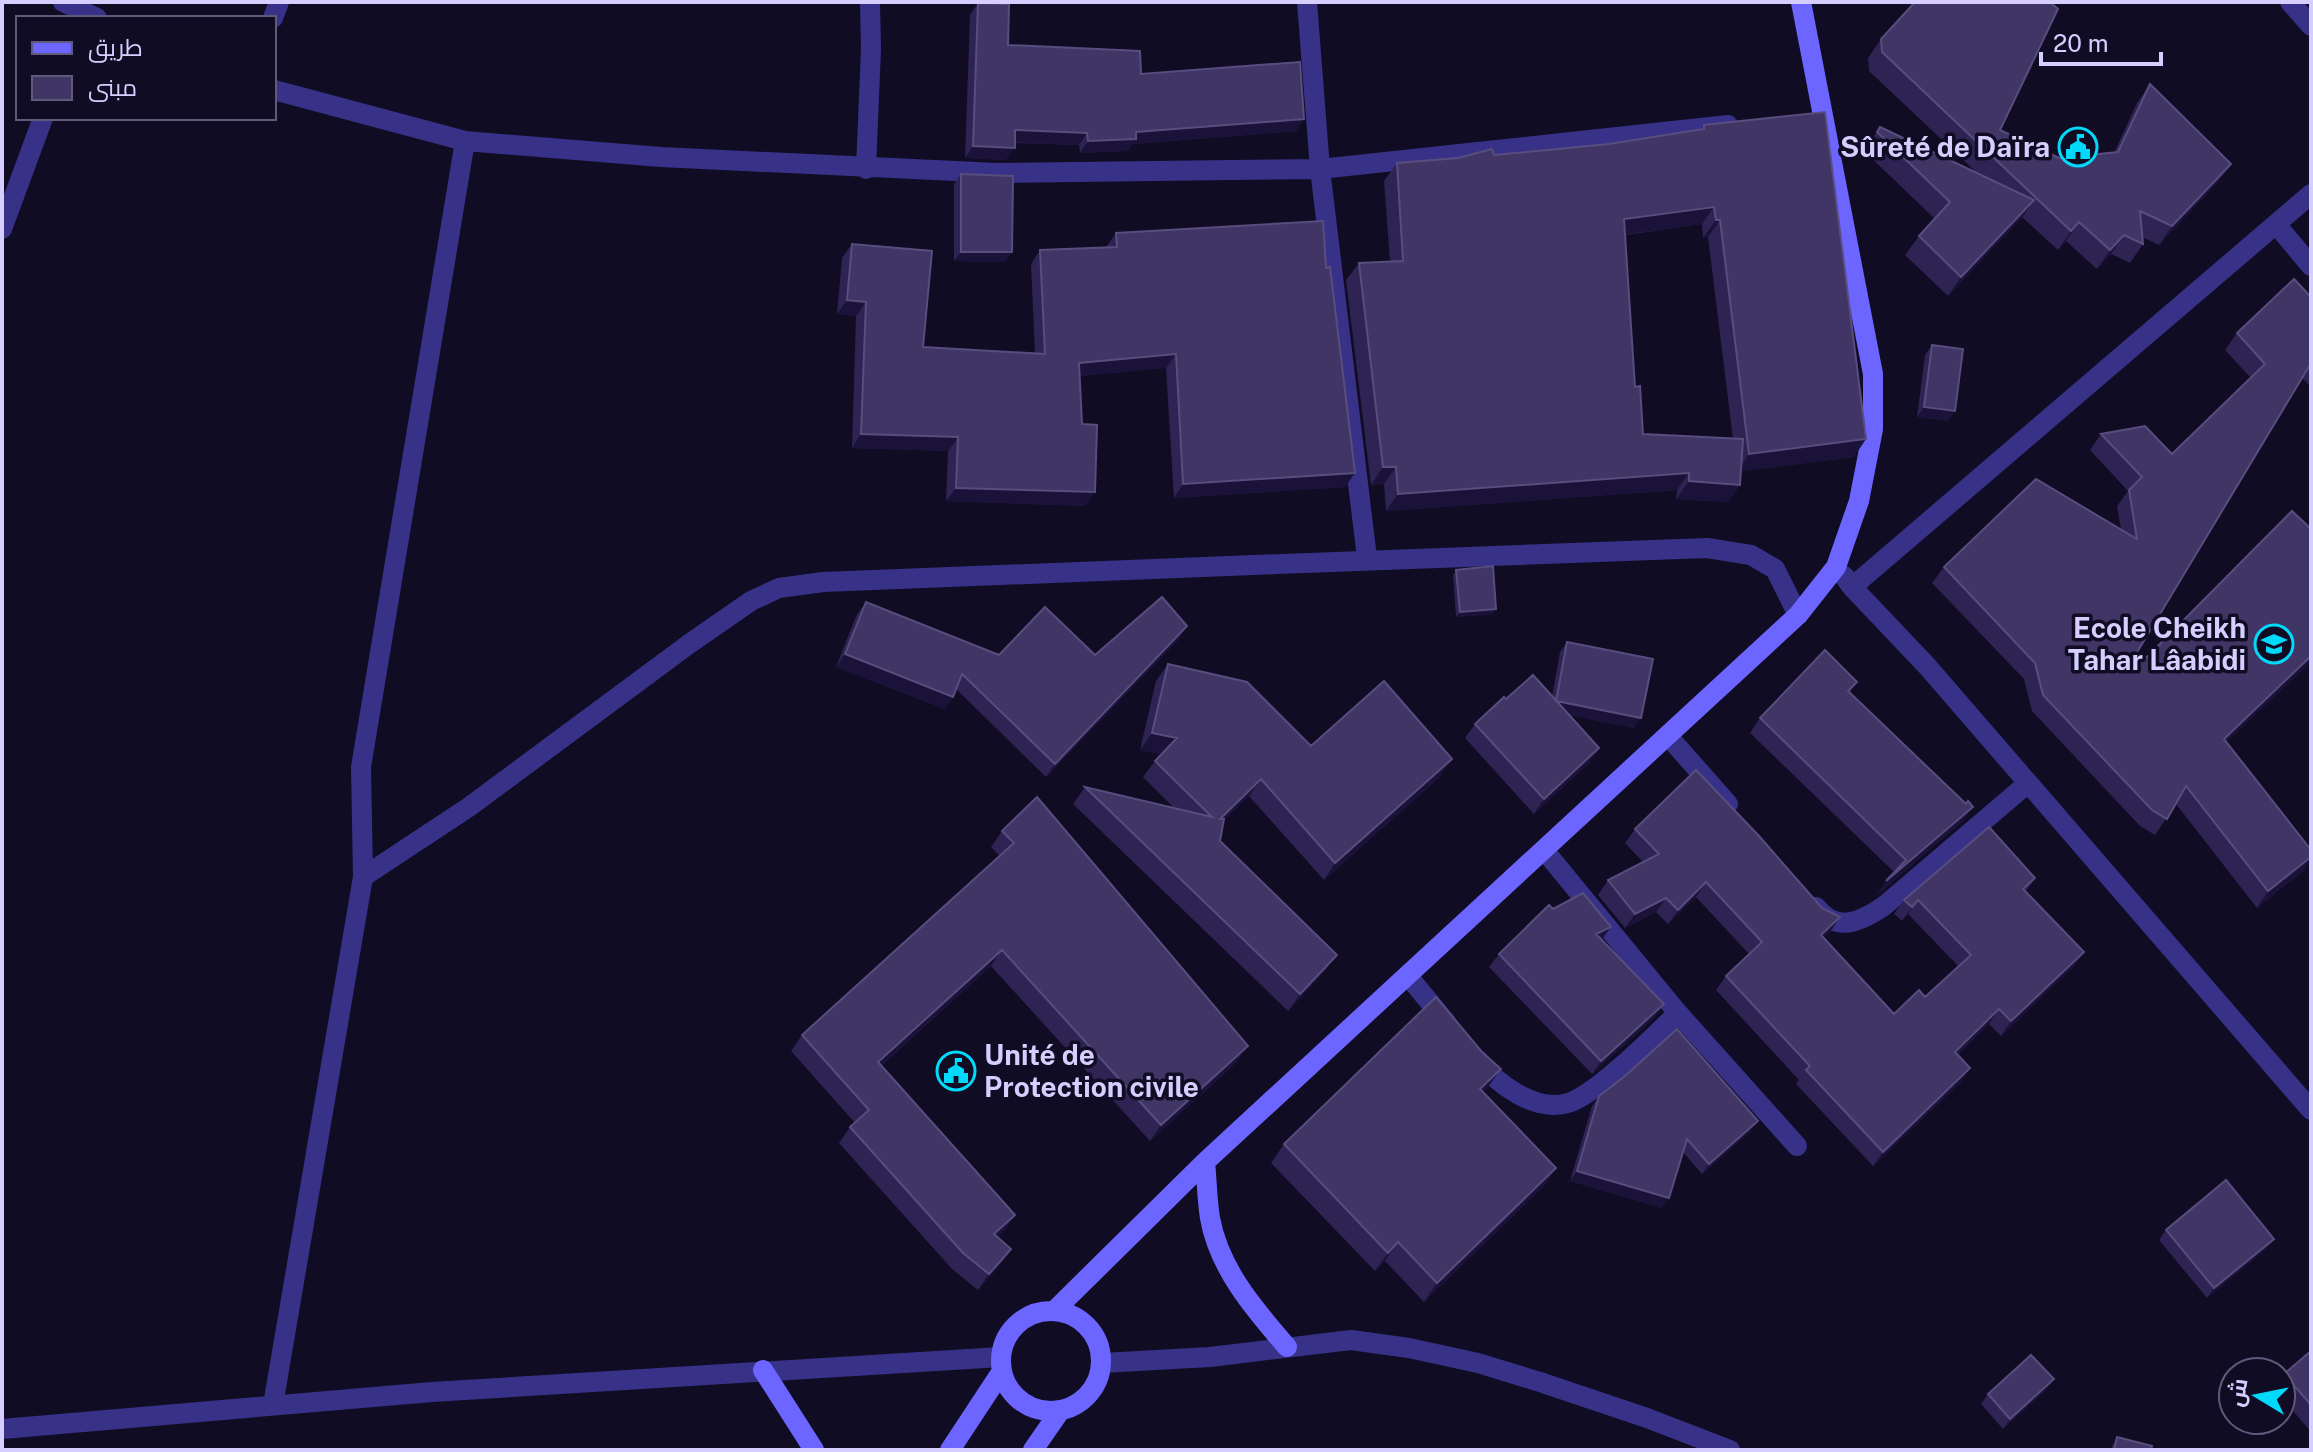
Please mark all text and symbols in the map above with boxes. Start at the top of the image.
legend [16,16,276,120]
scale bar [2041,16,2161,66]
text: 20 m [2053,29,2109,57]
text: طريق [88,33,143,63]
text: مبنى [88,73,137,102]
public building icon: Sûreté de Daïra [2057,126,2099,168]
place label: Sûreté de Daïra [1840,130,2050,163]
place label: Ecole Cheikh Tahar Lâabidi [2068,611,2246,676]
school or university icon: Ecole Cheikh Tahar Lâabidi [2253,623,2295,665]
place label: Unité de Protection civile [984,1038,1199,1103]
public building icon: Unité de Protection civile [935,1050,977,1092]
north arrow [2217,1356,2297,1436]
text: ش [2222,1376,2254,1409]

